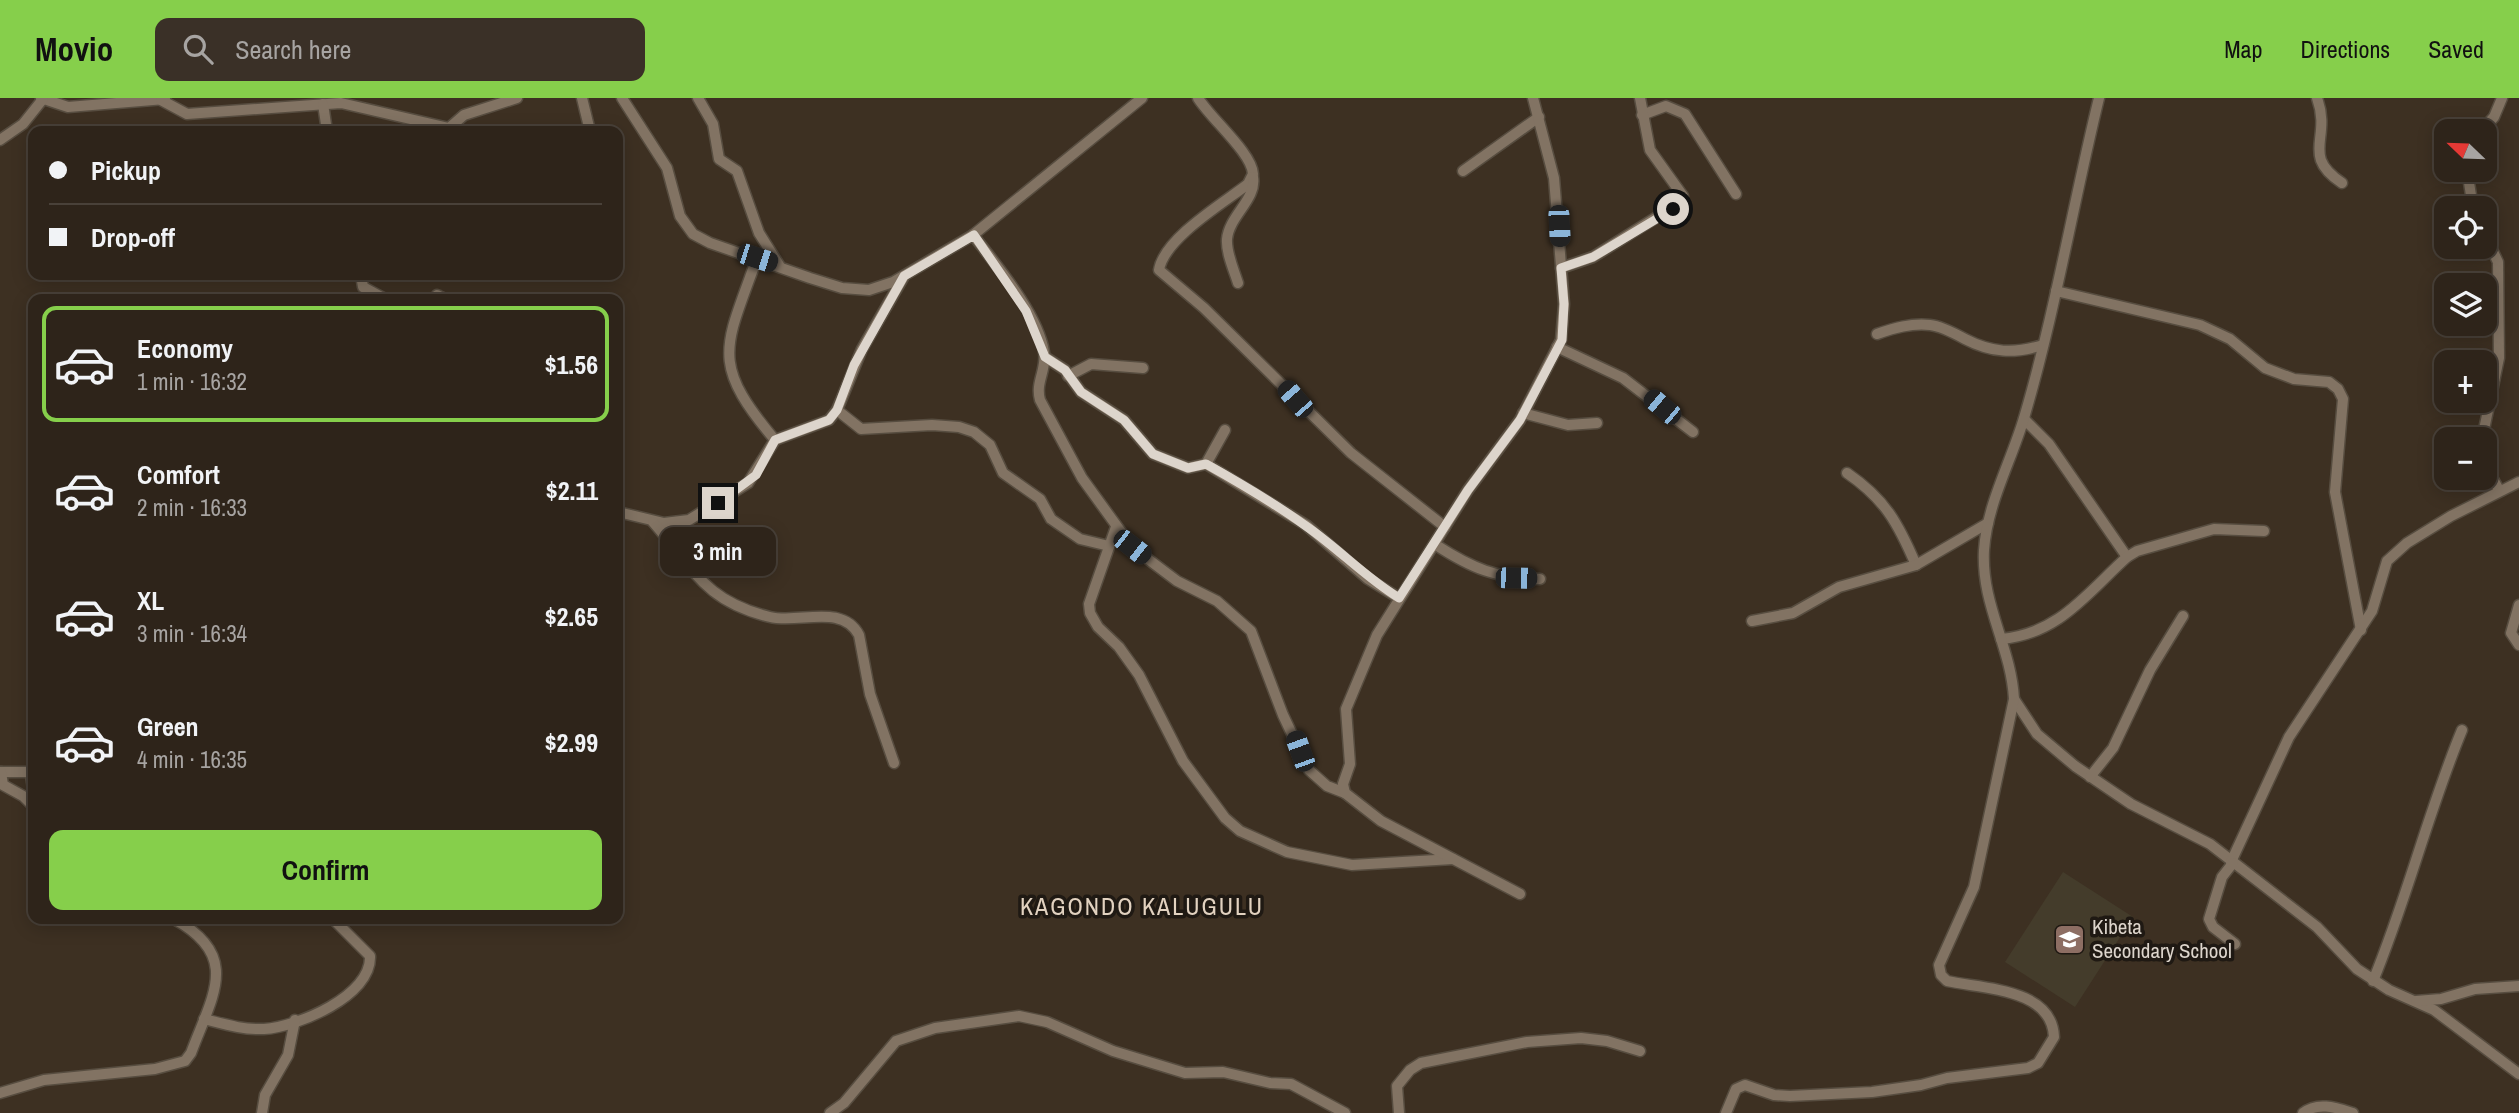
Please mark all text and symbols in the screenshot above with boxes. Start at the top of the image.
search box [155,18,645,81]
text: Movio [35,27,113,71]
icon: search [179,30,217,68]
text: Search here [235,32,351,67]
text: Map [2224,33,2262,65]
text: Directions [2300,33,2390,65]
text: Saved [2428,33,2484,65]
north arrow [2434,119,2497,182]
map controls [2434,119,2497,490]
text: Pickup [91,153,161,188]
route start [1657,193,1689,225]
button: locate [2434,196,2497,259]
car [1548,204,1571,248]
text: Drop-off [91,220,175,255]
car [734,242,781,274]
button: layers [2434,273,2497,336]
text: Economy [137,331,233,366]
icon: car [53,333,116,396]
text: $1.56 [545,347,598,382]
button: + [2434,350,2497,413]
text: 1 min · 16:32 [137,366,247,397]
car [1274,376,1317,422]
car [1640,385,1685,429]
button: − [2434,427,2497,490]
text: Comfort [137,457,220,492]
icon: car [53,459,116,522]
text: $2.11 [546,473,598,508]
route end [702,487,734,519]
text: 2 min · 16:33 [137,492,247,523]
car [1109,526,1156,568]
callout: 3 min [660,528,776,576]
text: 3 min [693,536,743,567]
car [1495,567,1538,589]
text: XL [137,583,164,618]
icon: car [53,585,116,648]
text: $2.65 [545,599,598,634]
text: 3 min · 16:34 [137,618,247,649]
text: Green [137,709,199,744]
icon: car [53,711,116,774]
text: $2.99 [545,725,598,760]
car [1283,728,1318,774]
text: 4 min · 16:35 [137,744,247,775]
button: Confirm [49,830,602,910]
district label: KAGONDO KALUGULU [1020,890,1264,922]
place label: Kibeta Secondary School [2092,912,2232,965]
school or university icon: Kibeta Secondary School [2052,922,2086,956]

